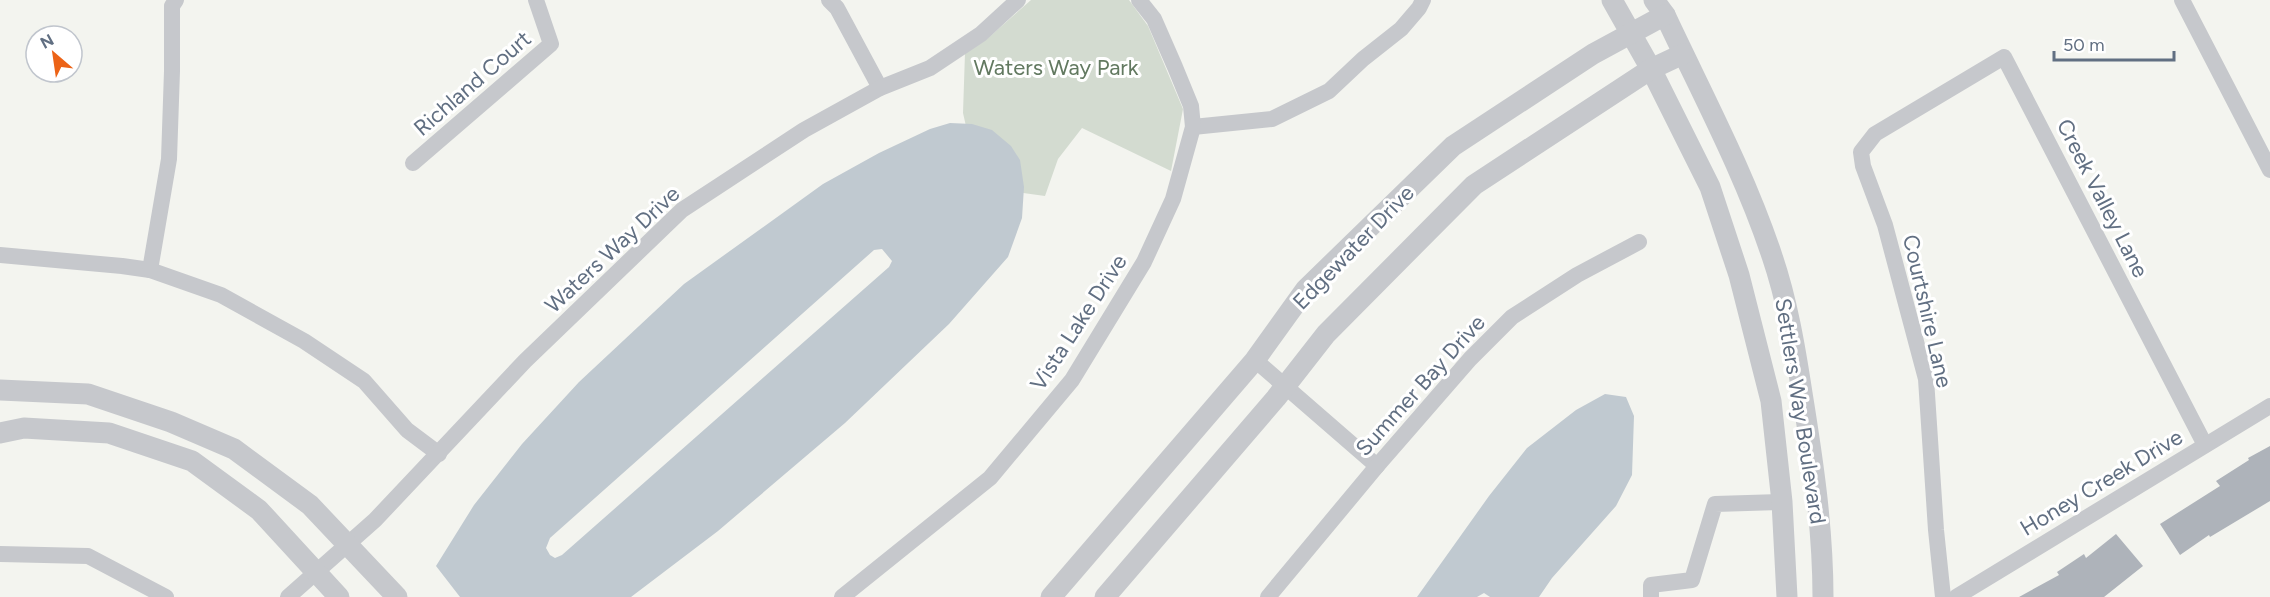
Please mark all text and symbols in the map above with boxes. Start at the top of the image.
north arrow [24,24,84,84]
scale bar [2054,24,2174,62]
street label: Richland Court [408,25,536,142]
text: N [37,30,57,53]
text: 50 m [2063,34,2105,56]
park label: Waters Way Park [974,54,1139,81]
street label: Creek Valley Lane [2051,114,2154,282]
street label: Edgewater Drive [1287,179,1420,315]
street label: Waters Way Drive [540,180,685,319]
street label: Courtshire Lane [1897,232,1958,390]
street label: Vista Lake Drive [1024,249,1132,395]
street label: Settlers Way Boulevard [1769,296,1832,526]
street label: Summer Bay Drive [1350,309,1491,461]
street label: Honey Creek Drive [2015,423,2187,542]

